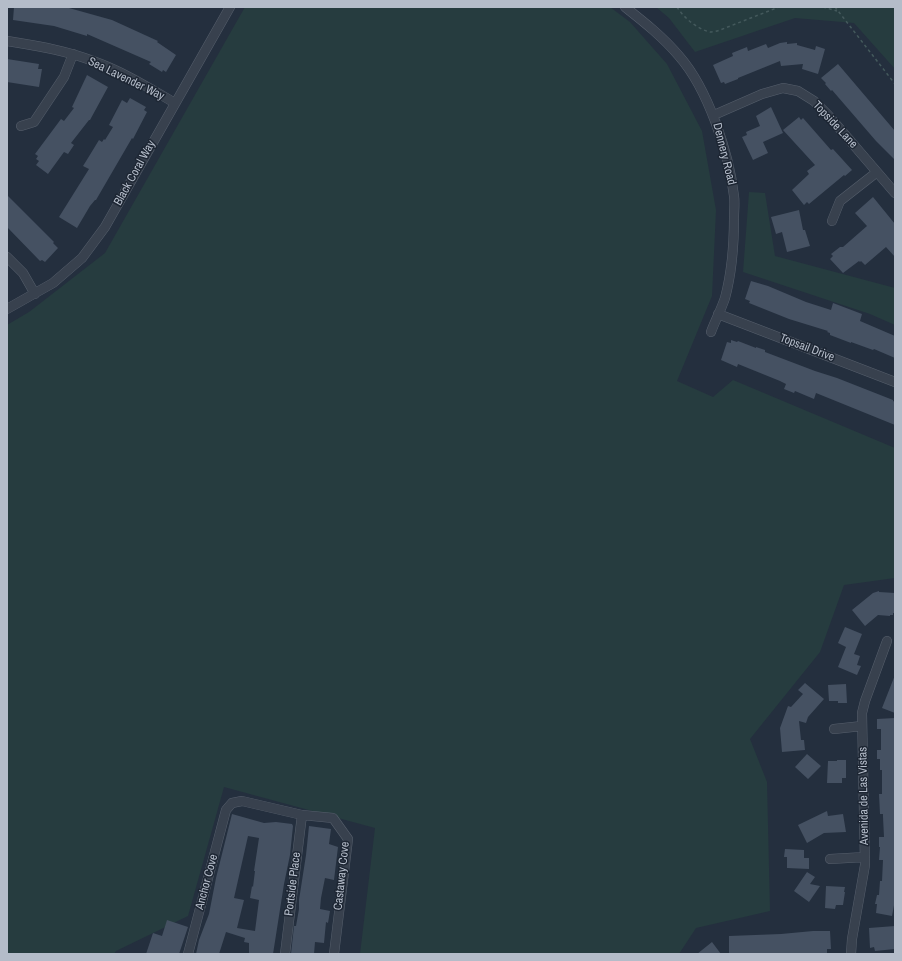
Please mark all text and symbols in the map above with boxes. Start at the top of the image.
street label: Sea Lavender Way [85,54,167,104]
street label: Topside Lane [810,98,860,152]
street label: Dennery Road [709,121,739,187]
street label: Black Coral Way [111,138,159,208]
street label: Topsail Drive [778,331,836,365]
street label: Avenida de Las Vistas [856,747,872,845]
street label: Castaway Cove [331,841,353,911]
street label: Portside Place [282,851,304,917]
street label: Anchor Cove [193,853,221,911]

